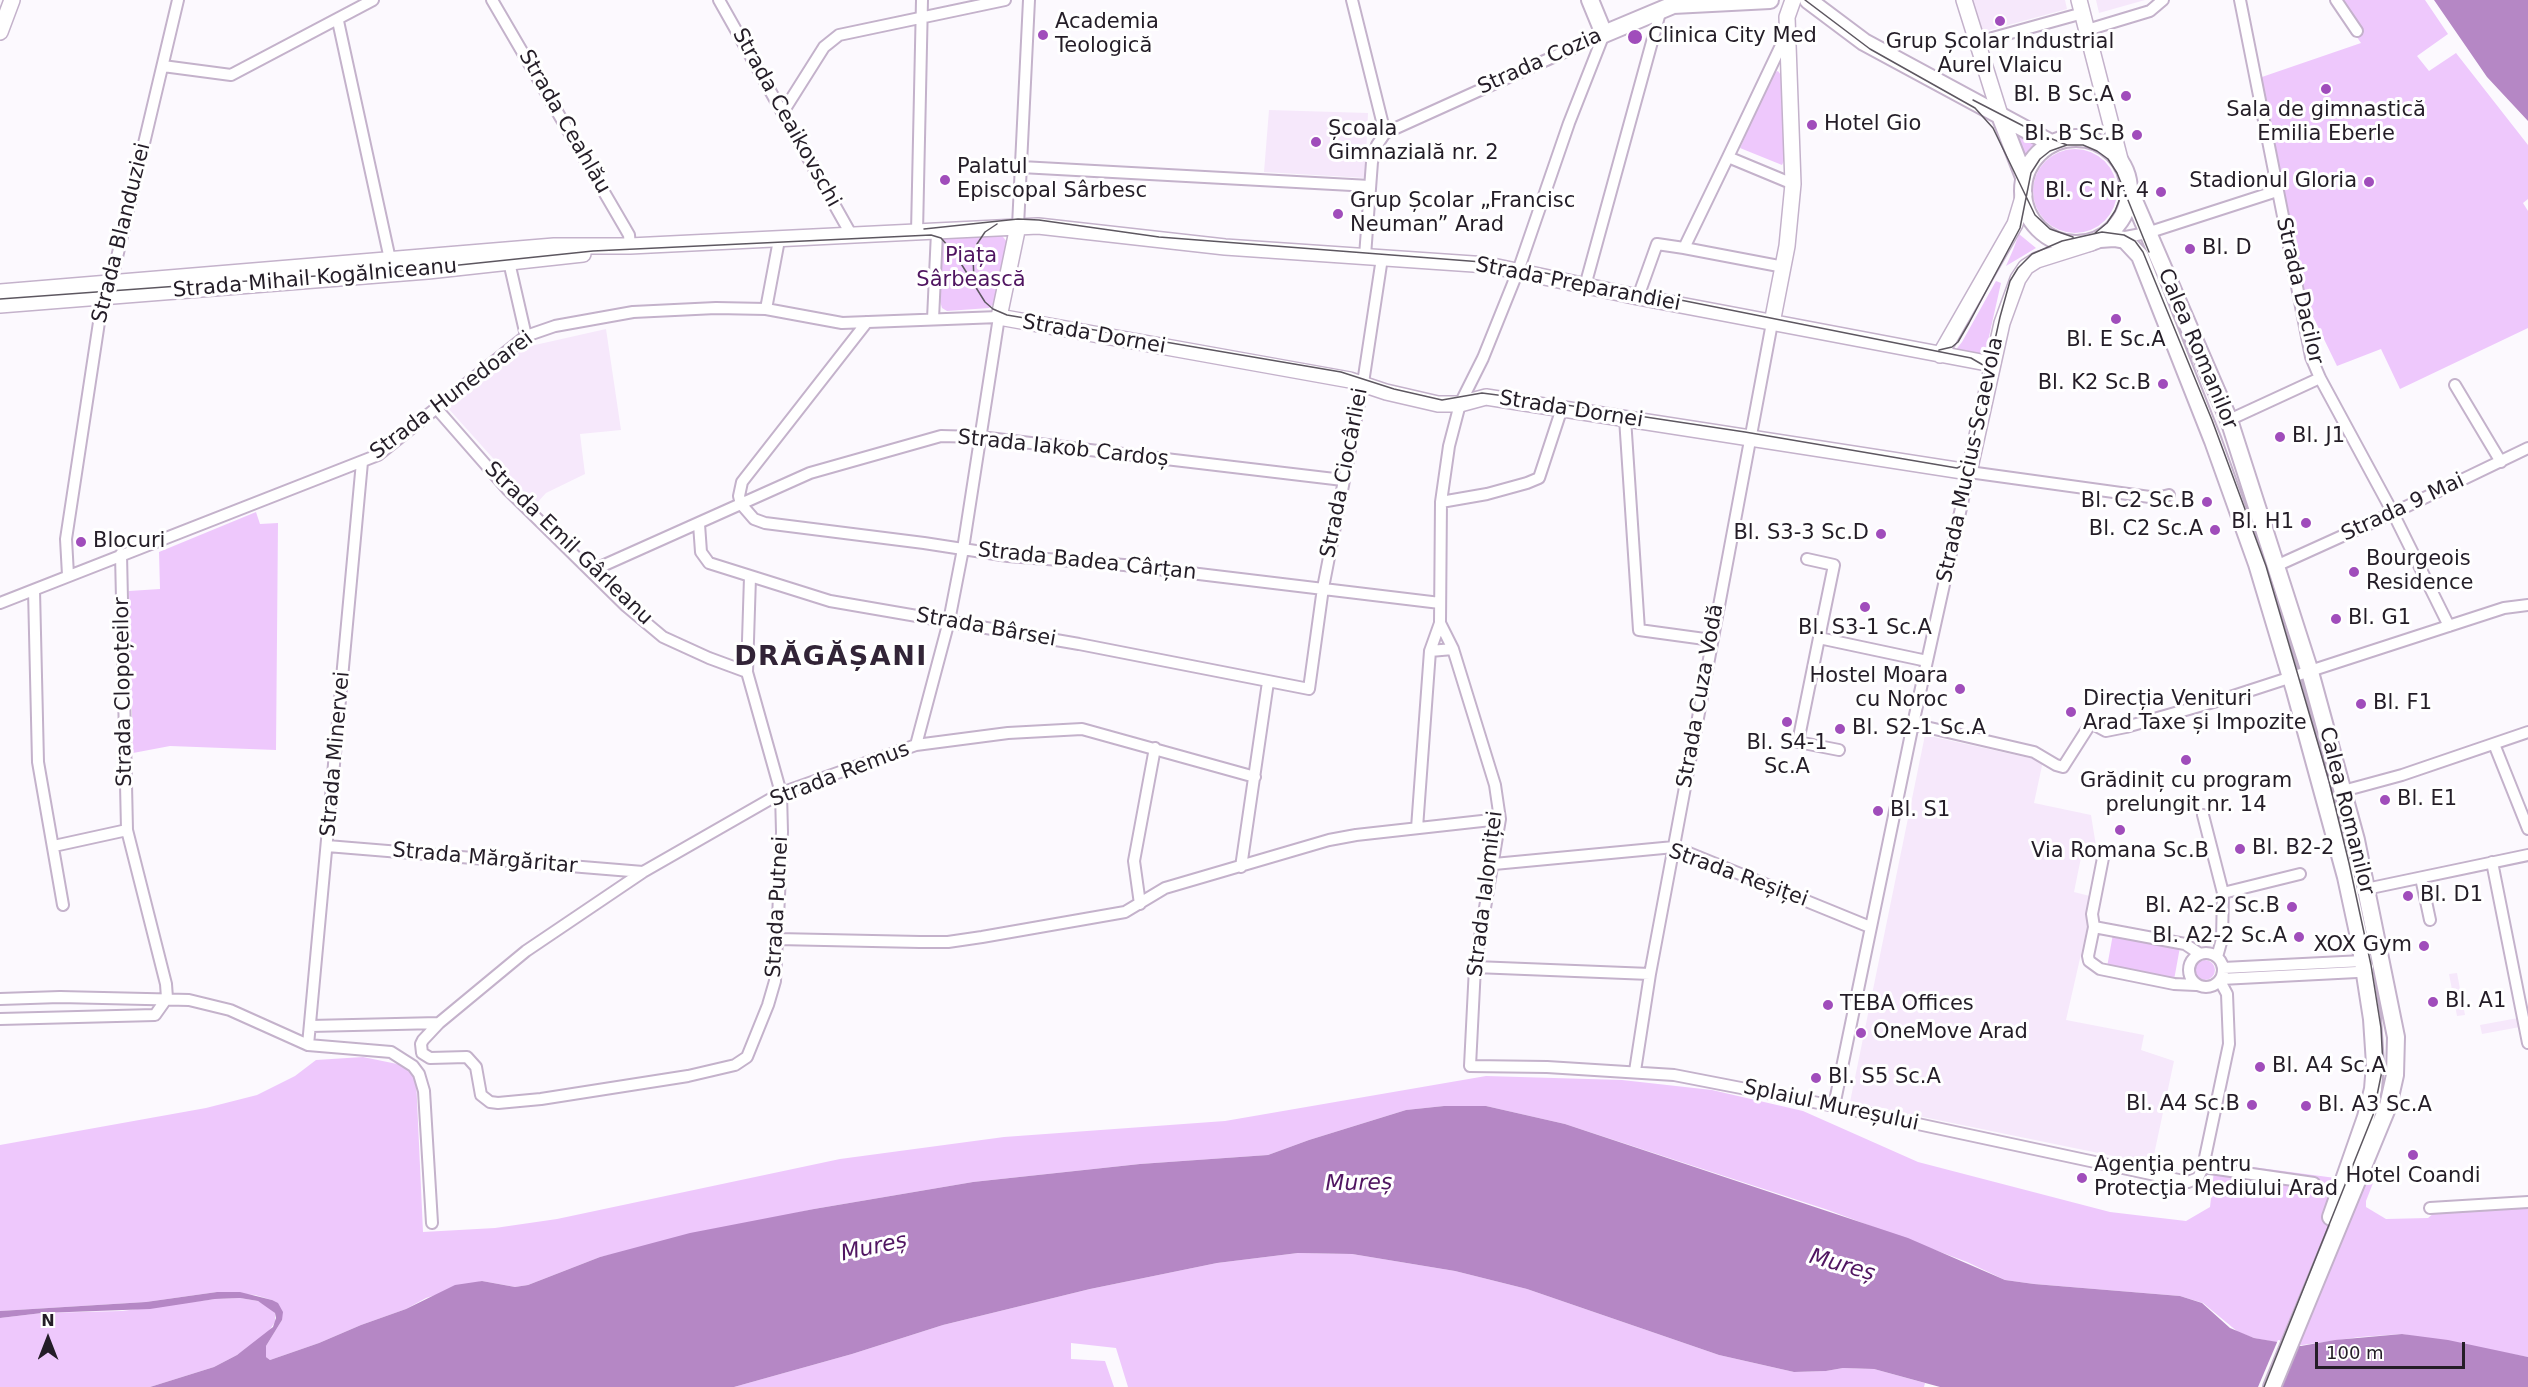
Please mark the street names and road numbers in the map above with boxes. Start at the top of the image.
street label: Strada Cozia [1474,23,1606,101]
street label: Strada Ceaikovschi [726,24,846,212]
street label: Strada Ceahlău [513,46,615,198]
street label: Strada Blanduziei [87,140,157,326]
street label: Strada Dacilor [2270,215,2328,367]
street label: Strada Preparandiei [1473,253,1683,317]
street label: Strada Mihail Kogălniceanu [172,254,458,304]
street label: Calea Romanilor [2152,265,2242,433]
street label: Strada Dornei [1020,310,1168,360]
street label: Strada Hunedoarei [366,327,538,465]
street label: Strada Mucius Scaevola [1933,335,2009,585]
street label: Strada Ciocârliei [1316,386,1374,560]
street label: Strada Dornei [1497,386,1645,434]
street label: Strada Iakob Cardoș [956,425,1170,473]
street label: Strada Emil Gârleanu [479,457,657,631]
street label: Strada 9 Mai [2337,469,2469,547]
street label: Strada Badea Cârțan [976,538,1198,586]
street label: Strada Clopoțeilor [110,597,138,787]
street label: Strada Cuza Vodă [1672,602,1730,790]
street label: Strada Bârsei [914,603,1058,653]
street label: Strada Minervei [316,670,356,838]
street label: Calea Romanilor [2313,724,2379,898]
street label: Strada Remus [767,737,913,813]
street label: Strada Ialomiței [1463,810,1509,978]
street label: Strada Putnei [762,836,794,978]
street label: Strada Mărgăritar [391,838,579,880]
street label: Strada Reșiței [1665,839,1811,913]
street label: Splaiul Mureșului [1741,1075,1921,1137]

